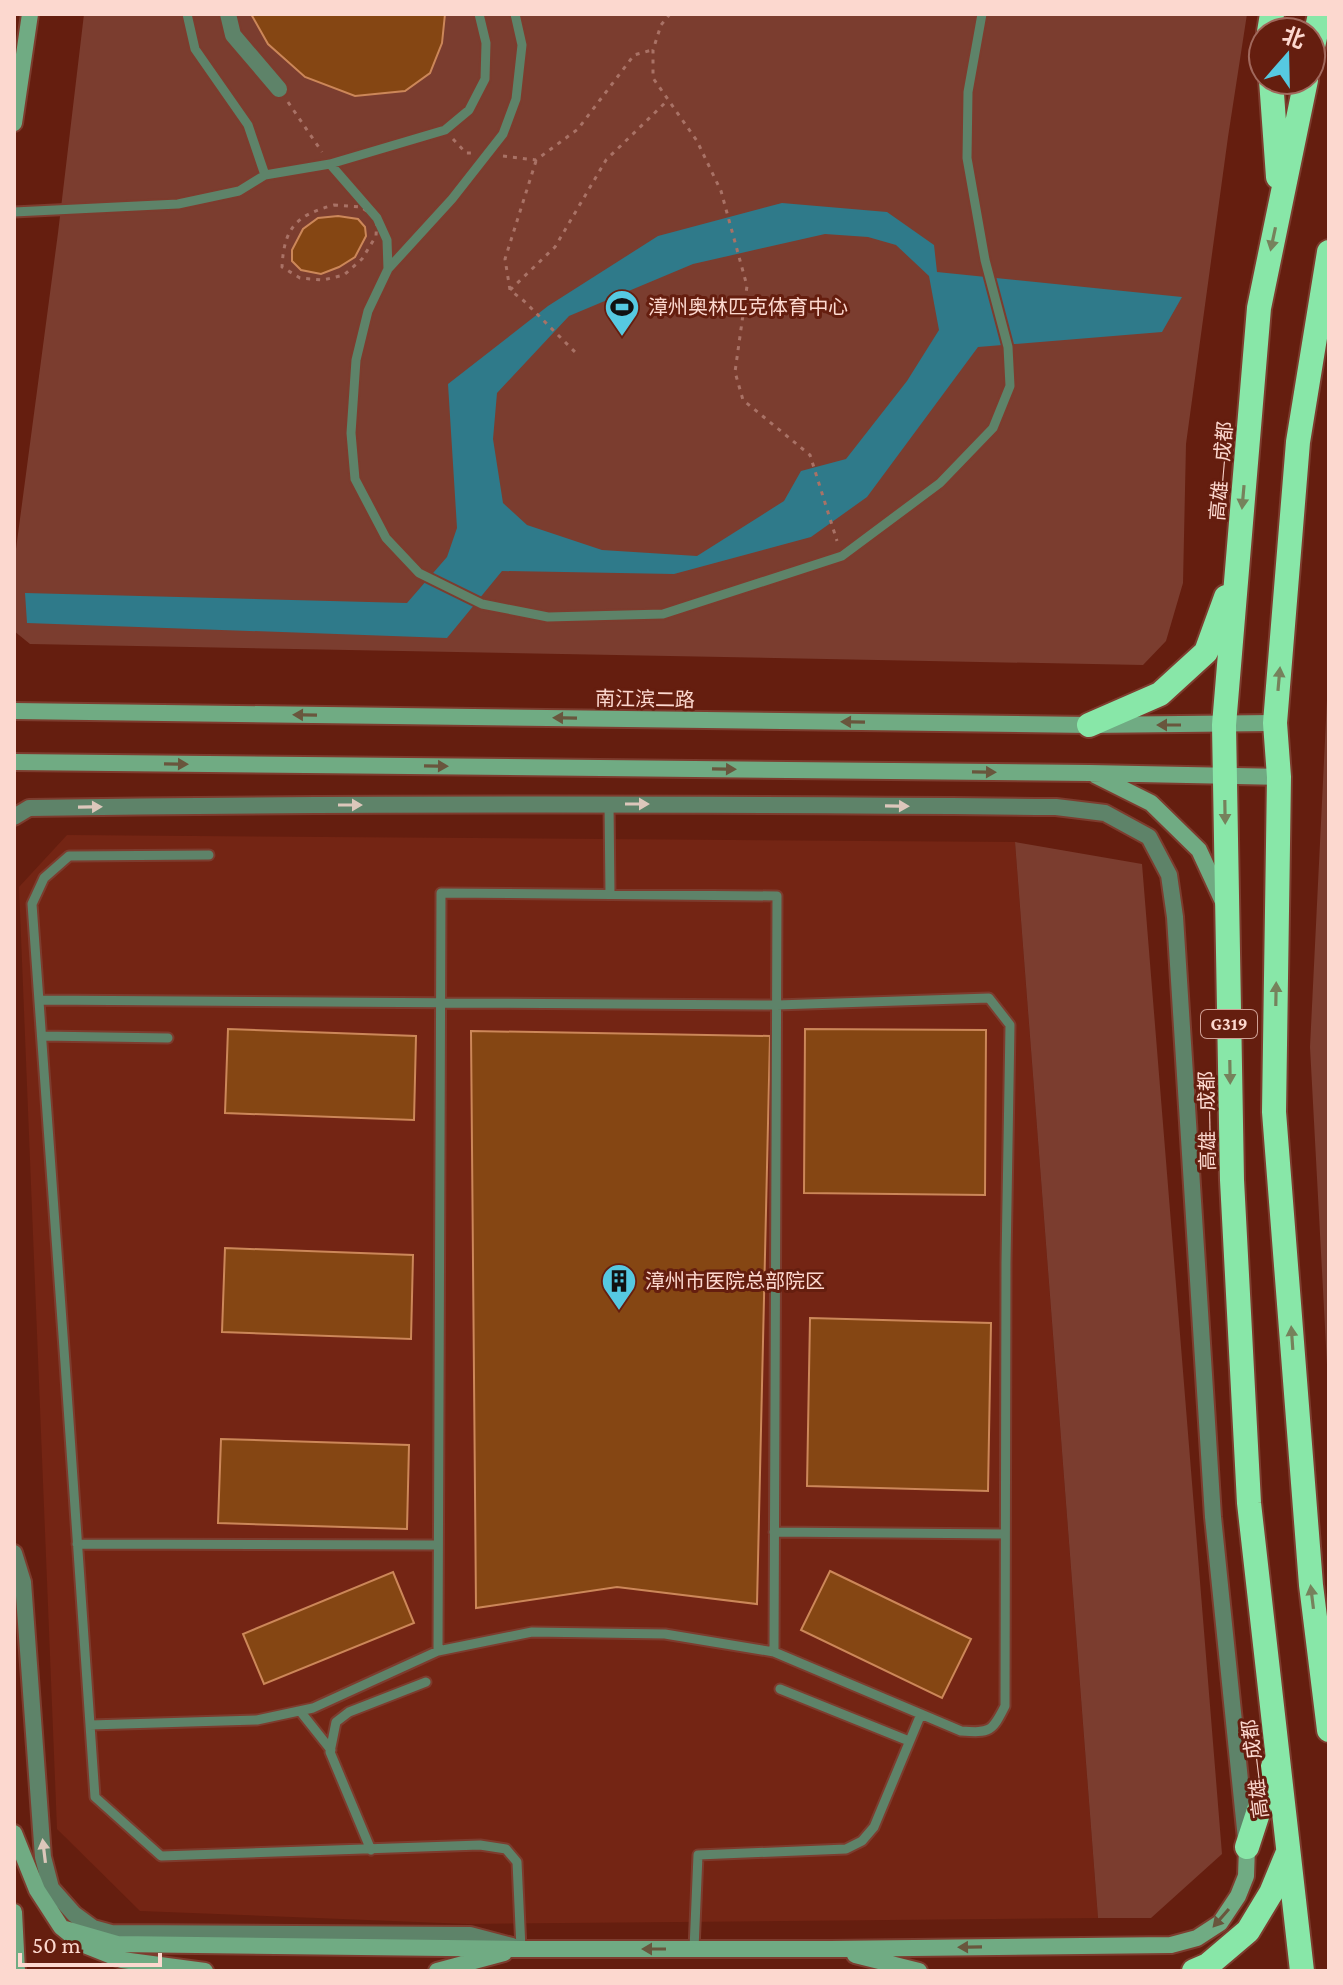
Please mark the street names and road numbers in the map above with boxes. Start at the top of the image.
street label: 高雄—成都 [1206,420,1236,522]
street label: 南江滨二路 [595,687,695,711]
road number: G319 [1201,1010,1257,1038]
street label: 高雄—成都 [1195,1071,1219,1171]
street label: 高雄—成都 [1238,1718,1272,1820]

